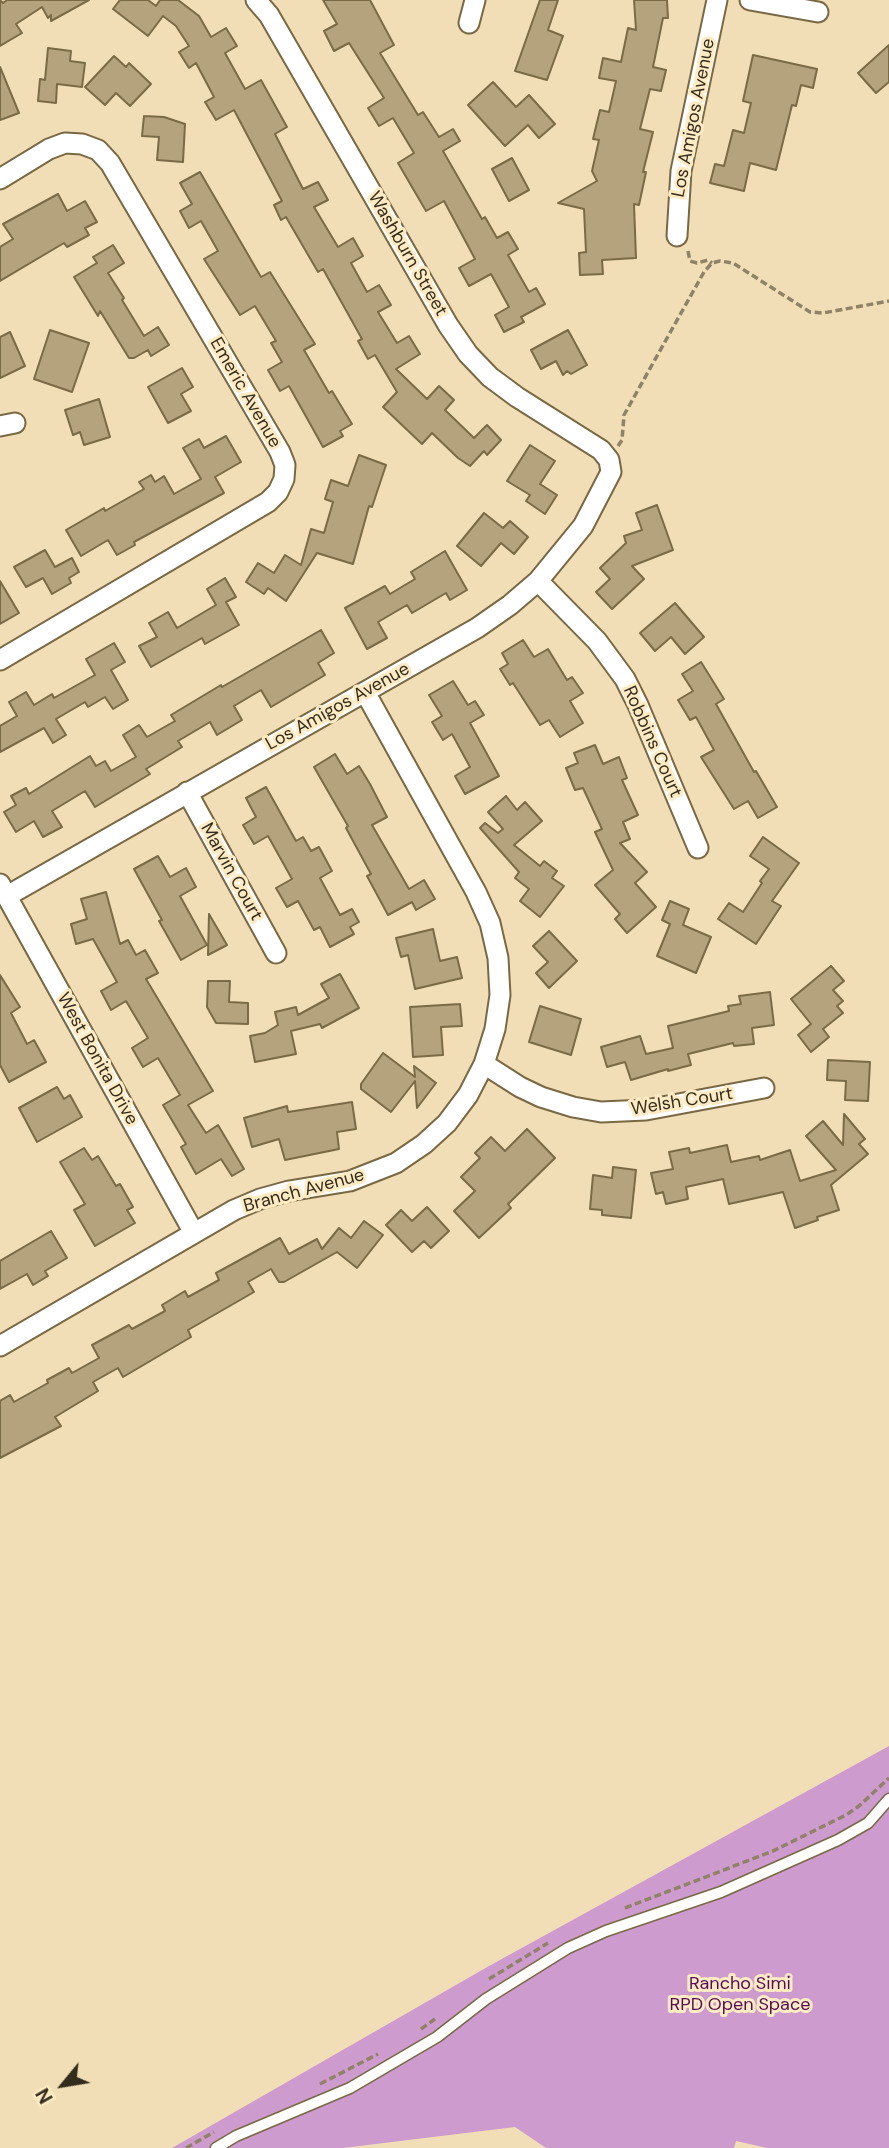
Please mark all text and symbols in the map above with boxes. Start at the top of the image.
street label: Los Amigos Avenue [668,37,720,199]
street label: Washburn Street [363,188,451,320]
street label: Emeric Avenue [205,334,285,452]
street label: Los Amigos Avenue [262,658,414,756]
street label: Robbins Court [618,683,686,801]
street label: Marvin Court [195,819,267,925]
street label: West Bonita Drive [52,989,142,1129]
street label: Welsh Court [630,1083,734,1121]
street label: Branch Avenue [241,1164,367,1218]
park label: Rancho Simi RPD Open Space [670,1973,810,2016]
north arrow [28,2050,98,2120]
text: N [30,2084,59,2108]

